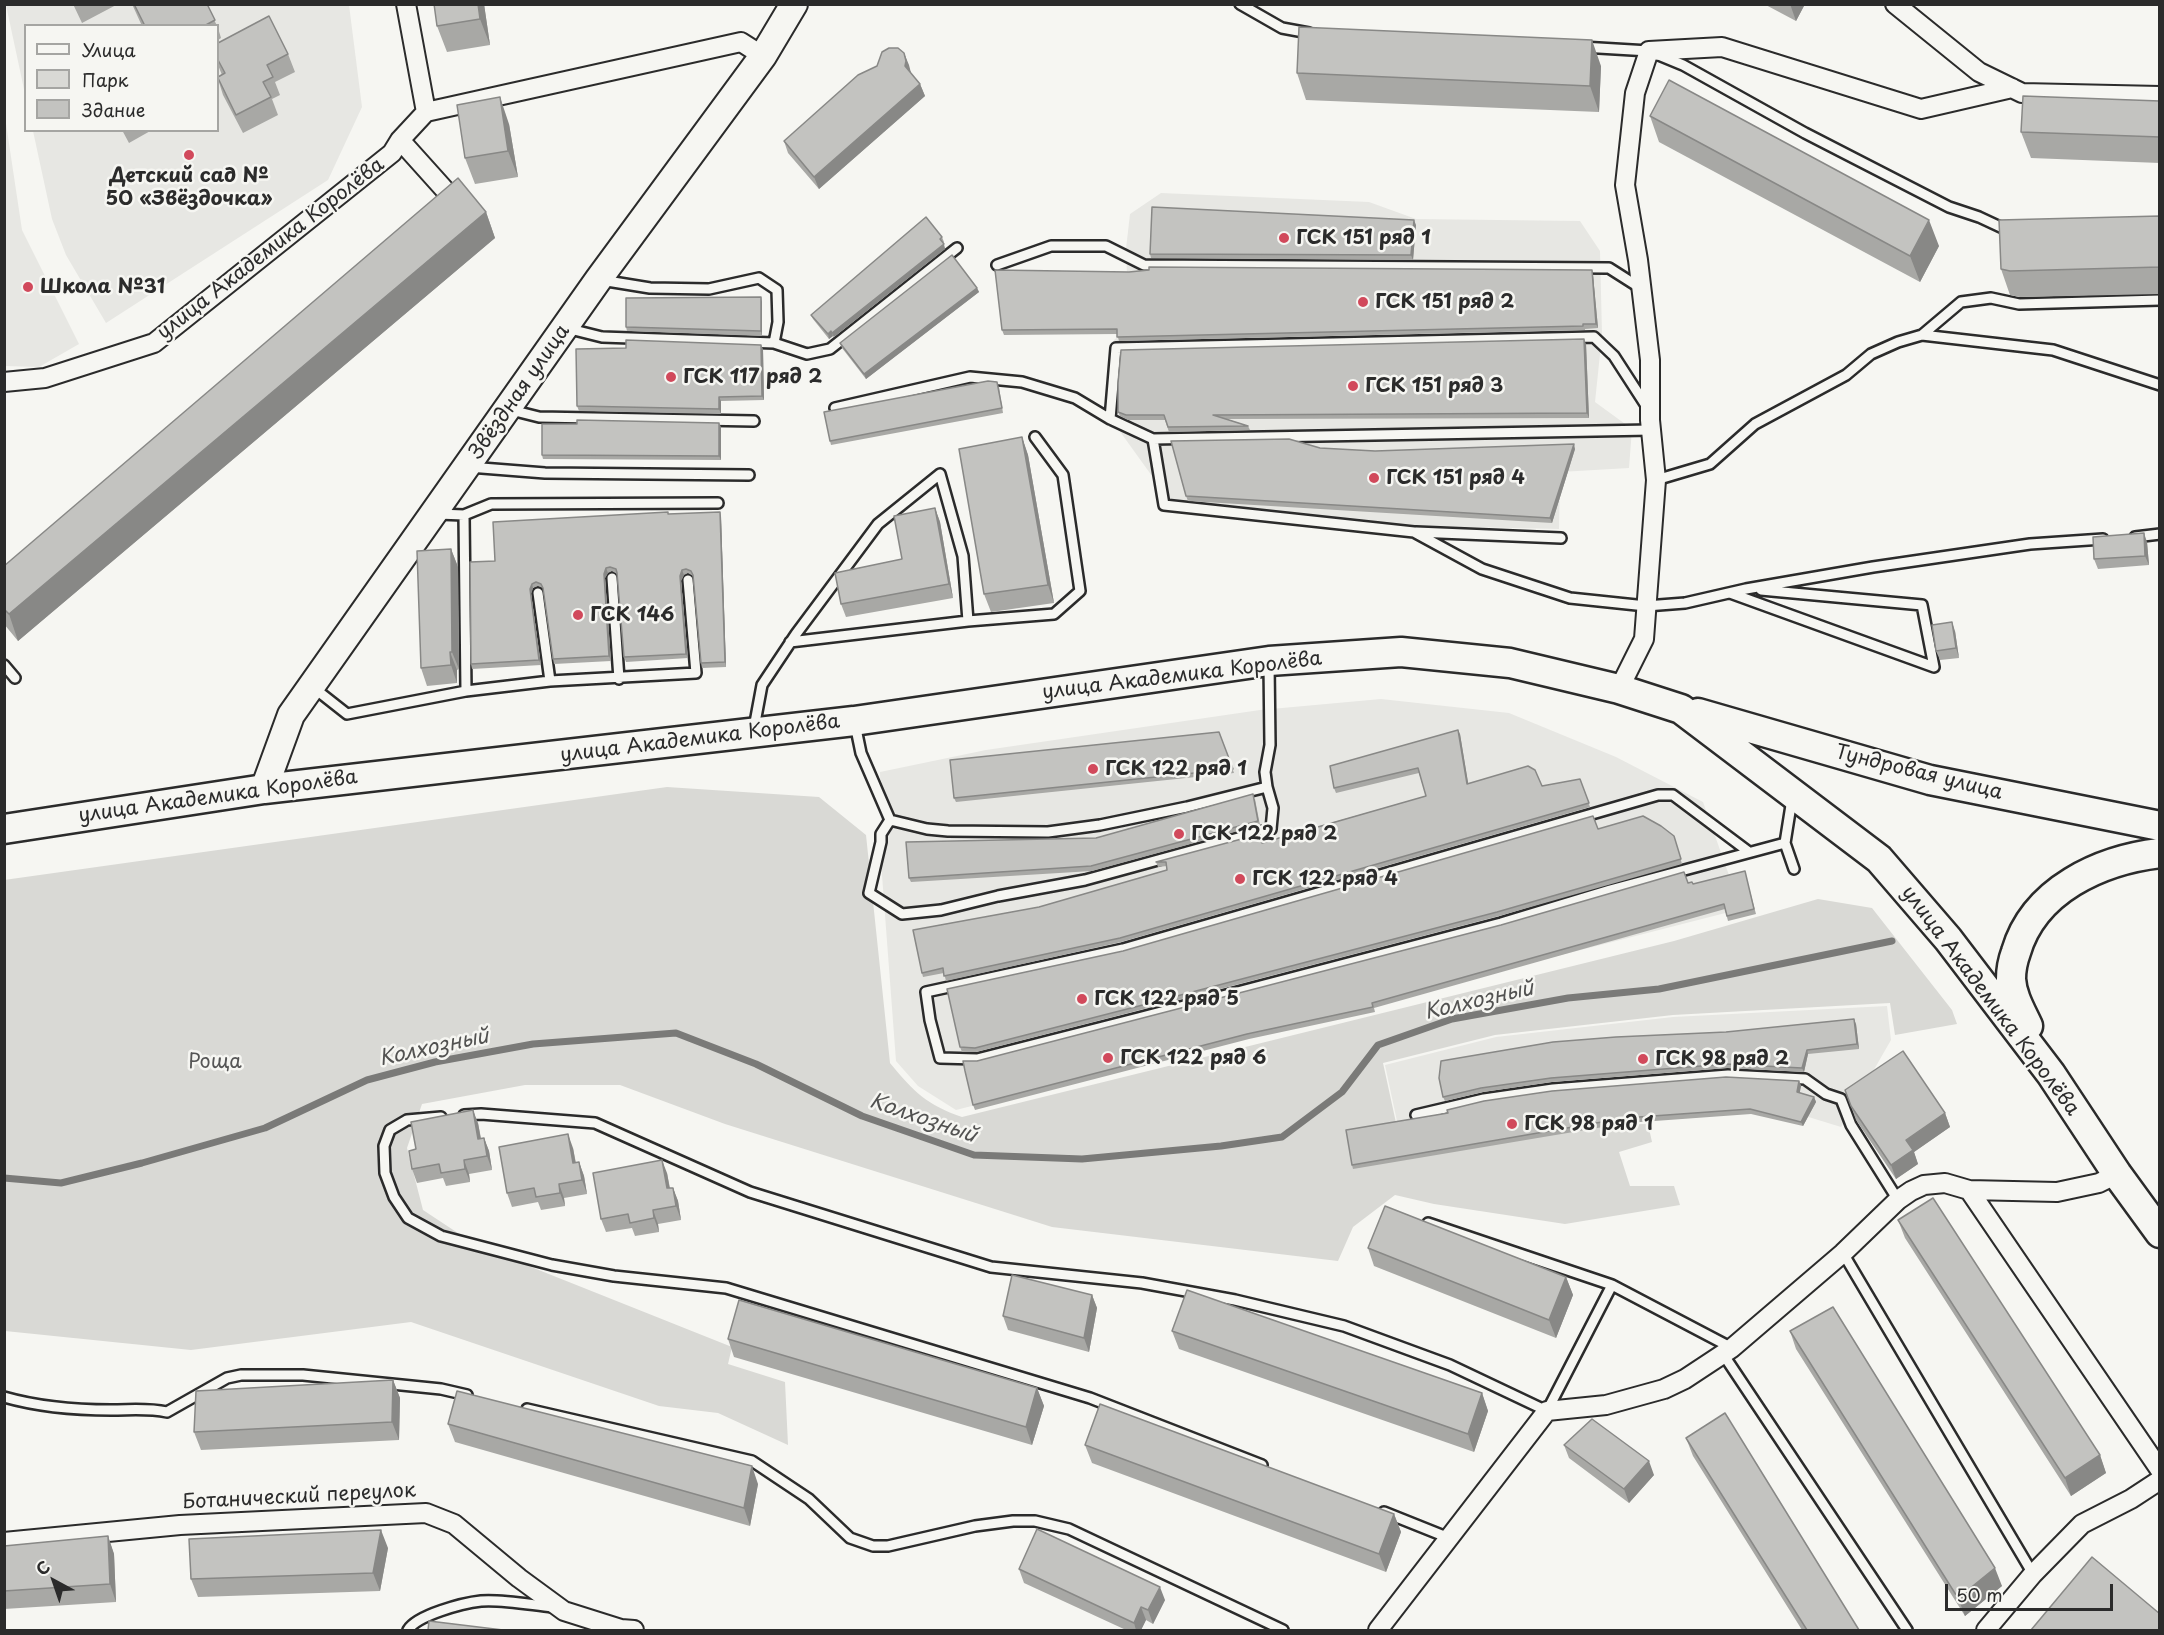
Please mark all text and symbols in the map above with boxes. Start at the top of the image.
legend [24,24,219,132]
text: Улица [82,36,136,63]
text: Парк [82,66,128,93]
text: Здание [82,96,145,123]
marker: Детский сад № 50 «Звёздочка» [182,148,196,162]
street label: улица Академика Королёва [153,153,389,345]
place label: Детский сад № 50 «Звёздочка» [105,164,273,211]
place label: ГСК 151 ряд 1 [1296,226,1431,250]
marker: ГСК 151 ряд 1 [1277,231,1291,245]
place label: Школа №31 [40,275,165,299]
marker: Школа №31 [21,280,35,294]
place label: ГСК 151 ряд 2 [1375,290,1514,314]
marker: ГСК 151 ряд 2 [1356,295,1370,309]
street label: Звёздная улица [465,320,575,464]
place label: ГСК 117 ряд 2 [683,365,822,389]
marker: ГСК 117 ряд 2 [664,370,678,384]
place label: ГСК 151 ряд 3 [1365,374,1503,398]
marker: ГСК 151 ряд 3 [1346,379,1360,393]
place label: ГСК 151 ряд 4 [1386,466,1525,490]
marker: ГСК 151 ряд 4 [1367,471,1381,485]
place label: ГСК 146 [590,603,674,627]
marker: ГСК 146 [571,608,585,622]
street label: улица Академика Королёва [1041,647,1323,705]
street label: улица Академика Королёва [559,710,841,768]
street label: Тундровая улица [1833,741,2005,805]
place label: ГСК 122 ряд 1 [1105,757,1247,781]
marker: ГСК 122 ряд 1 [1086,762,1100,776]
street label: улица Академика Королёва [77,766,359,828]
place label: ГСК 122 ряд 2 [1191,822,1337,846]
marker: ГСК 122 ряд 2 [1172,827,1186,841]
place label: ГСК 122 ряд 4 [1252,867,1398,891]
marker: ГСК 122 ряд 4 [1233,872,1247,886]
street label: улица Академика Королёва [1896,881,2084,1121]
water label: Колхозный [1422,976,1536,1026]
place label: ГСК 122 ряд 5 [1094,987,1239,1011]
marker: ГСК 122 ряд 5 [1075,992,1089,1006]
water label: Колхозный [377,1024,491,1072]
place label: ГСК 122 ряд 6 [1120,1046,1266,1070]
place label: ГСК 98 ряд 2 [1655,1047,1789,1071]
park label: Роща [188,1050,242,1074]
marker: ГСК 122 ряд 6 [1101,1051,1115,1065]
marker: ГСК 98 ряд 2 [1636,1052,1650,1066]
water label: Колхозный [866,1089,980,1149]
place label: ГСК 98 ряд 1 [1524,1112,1653,1136]
marker: ГСК 98 ряд 1 [1505,1117,1519,1131]
street label: Ботанический переулок [182,1479,416,1515]
north arrow [24,1551,84,1611]
text: С [30,1554,55,1580]
scale bar [1948,1572,2116,1610]
text: 50 m [1956,1581,2003,1608]

